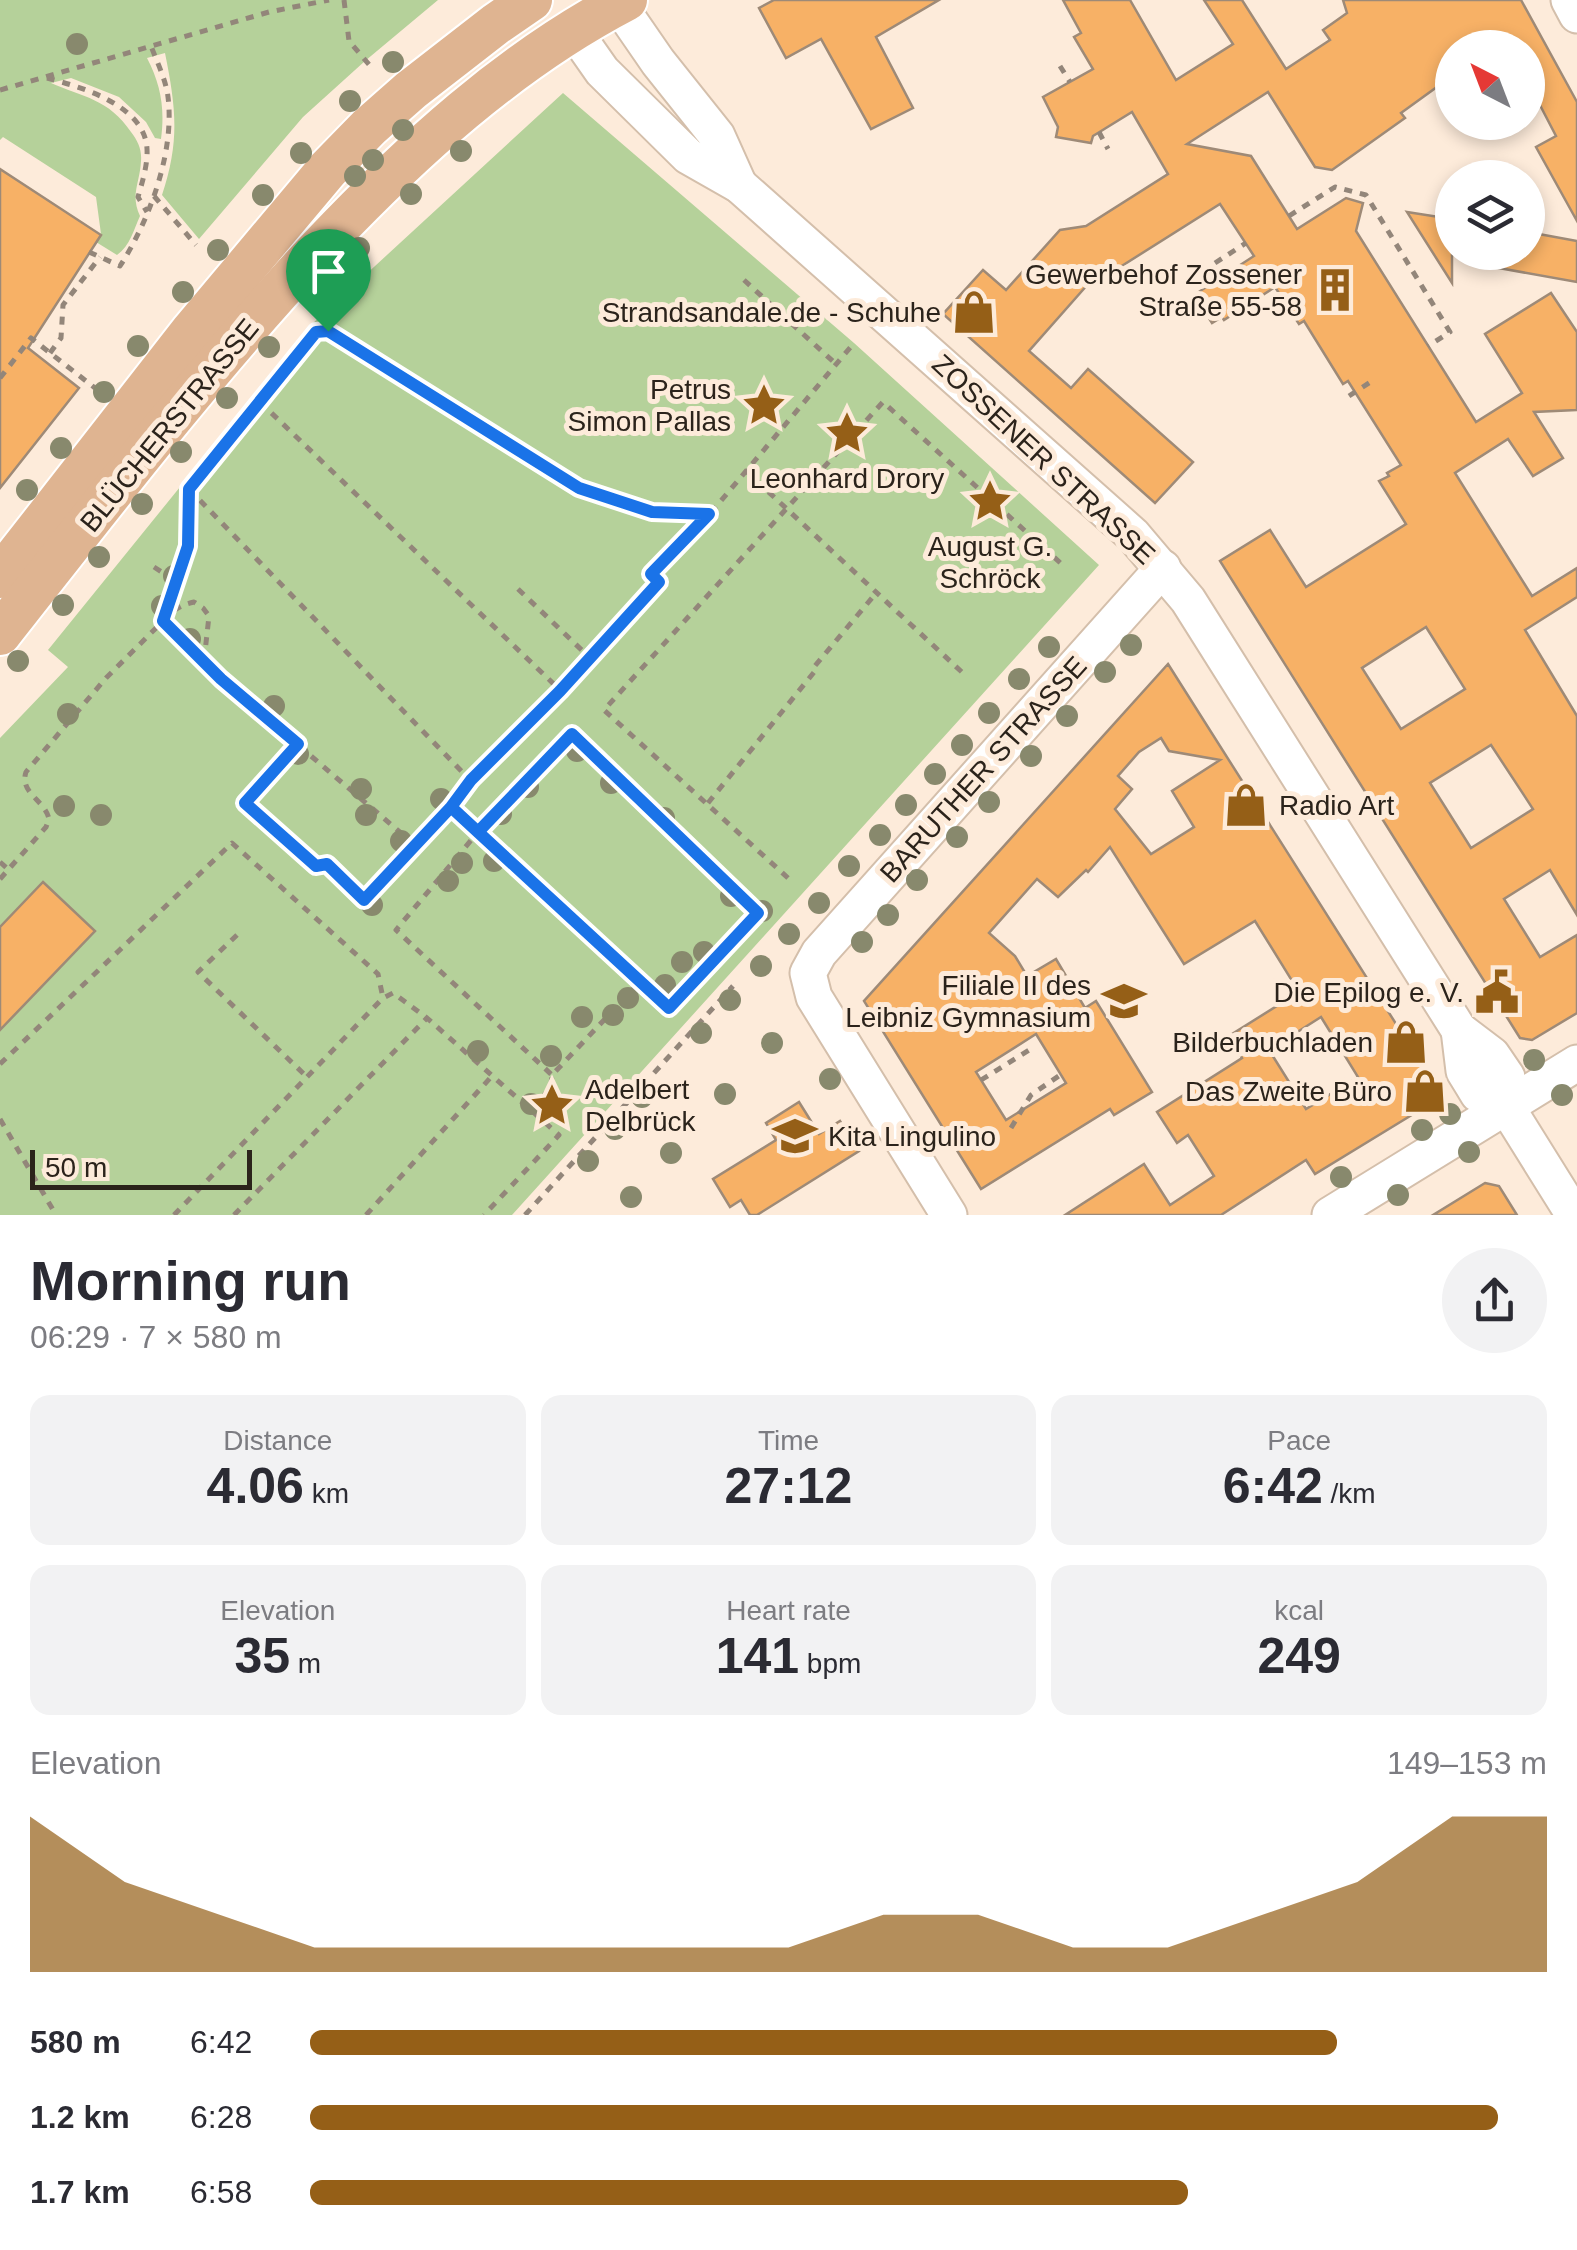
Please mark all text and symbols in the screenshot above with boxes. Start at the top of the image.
north arrow [1435,30,1545,140]
map controls [1435,30,1545,270]
button: layers [1435,160,1545,270]
pin [286,229,371,332]
icon: arrive [301,244,356,299]
place label: Gewerbehof Zossener Straße 55-58 [1025,259,1302,322]
building icon: Gewerbehof Zossener Straße 55-58 [1311,266,1359,314]
shop icon: Strandsandale.de - Schuhe [950,288,998,336]
place label: Strandsandale.de - Schuhe [602,297,941,328]
street label: BLÜCHERSTRASSE [74,313,265,538]
street label: ZOSSENER STRASSE [926,348,1161,570]
place label: Petrus Simon Pallas [568,374,731,437]
place icon: Petrus Simon Pallas [740,381,788,429]
place icon: Leonhard Drory [823,409,871,457]
place label: Leonhard Drory [750,463,944,494]
place icon: August G. Schröck [966,477,1014,525]
place label: August G. Schröck [928,531,1052,594]
street label: BARUTHER STRASSE [874,650,1093,888]
shop icon: Radio Art [1222,781,1270,829]
place label: Radio Art [1279,790,1394,821]
public building icon: Die Epilog e. V. [1473,968,1521,1016]
place label: Filiale II des Leibniz Gymnasium [845,970,1091,1033]
school or university icon: Filiale II des Leibniz Gymnasium [1100,977,1148,1025]
place label: Die Epilog e. V. [1274,977,1464,1008]
shop icon: Bilderbuchladen [1382,1018,1430,1066]
place label: Bilderbuchladen [1172,1027,1373,1058]
shop icon: Das Zweite Büro [1401,1067,1449,1115]
place label: Adelbert Delbrück [585,1074,696,1137]
place label: Das Zweite Büro [1185,1076,1392,1107]
place icon: Adelbert Delbrück [528,1081,576,1129]
school or university icon: Kita Lingulino [771,1112,819,1160]
place label: Kita Lingulino [828,1121,996,1152]
scale bar [30,1145,252,1190]
text: 50 m [45,1152,107,1183]
button: share [1442,1248,1547,1353]
text: Morning run [30,1250,351,1312]
text: 06:29 · 7 × 580 m [30,1319,282,1355]
text: Distance [223,1425,332,1456]
text: Time [758,1425,819,1456]
text: Pace [1267,1425,1331,1456]
text: 4.06 [207,1458,304,1514]
text: 27:12 [725,1458,852,1514]
text: 6:42 [1223,1458,1323,1514]
text: km [304,1478,349,1509]
text: /km [1323,1478,1376,1509]
text: Elevation [220,1595,335,1626]
text: Heart rate [726,1595,851,1626]
text: kcal [1274,1595,1324,1626]
text: 35 [234,1628,290,1684]
text: 141 [716,1628,799,1684]
text: 249 [1257,1628,1341,1684]
text: m [290,1648,321,1679]
text: bpm [799,1648,861,1679]
text: Elevation [30,1745,162,1781]
text: 149–153 m [1387,1745,1547,1781]
text: 580 m [30,2024,121,2060]
text: 6:42 [190,2024,252,2060]
text: 1.2 km [30,2099,130,2135]
text: 6:28 [190,2099,252,2135]
text: 1.7 km [30,2174,130,2210]
text: 6:58 [190,2174,252,2210]

